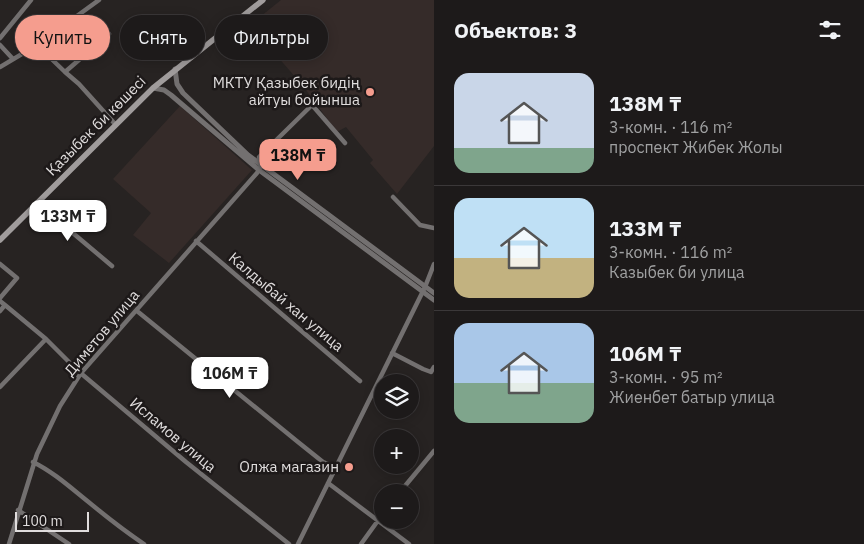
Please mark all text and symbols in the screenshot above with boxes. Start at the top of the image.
chip: Купить [15,15,110,60]
chip: Снять [120,15,205,60]
chip: Фильтры [215,15,328,60]
text: Объектов: 3 [454,16,577,44]
icon: filters [816,16,844,44]
street label: Қазыбек би көшесі [42,72,150,180]
place label: МКТУ Қазыбек бидің айтуы бойынша [213,73,360,109]
marker: МКТУ Қазыбек бидің айтуы бойынша [364,86,376,98]
text: 138M ₸ [609,89,682,117]
icon: home [494,93,554,153]
text: 3-комн. · 116 m² [609,117,732,137]
text: проспект Жибек Жолы [609,137,783,157]
pin: 138M ₸ [257,138,339,181]
text: 138M ₸ [270,145,326,165]
pin: 133M ₸ [27,200,109,242]
text: 133M ₸ [40,206,96,226]
text: 133M ₸ [609,214,682,242]
icon: home [494,218,554,278]
text: 3-комн. · 116 m² [609,242,732,262]
street label: Калдыбай хан улица [225,248,348,355]
text: Казыбек би улица [609,262,745,282]
street label: Диметов улица [60,286,143,380]
text: 106M ₸ [609,339,682,367]
icon: home [494,343,554,403]
pin: 106M ₸ [189,356,271,399]
text: 106M ₸ [202,363,258,383]
text: 3-комн. · 95 m² [609,367,723,387]
map controls [374,374,419,529]
button: layers [374,374,419,419]
text: Жиенбет батыр улица [609,387,775,407]
street label: Исламов улица [126,393,220,476]
button: + [374,429,419,474]
place label: Олжа магазин [239,457,339,476]
marker: Олжа магазин [343,461,355,473]
button: − [374,484,419,529]
scale bar [15,509,89,532]
text: 100 m [22,512,63,530]

